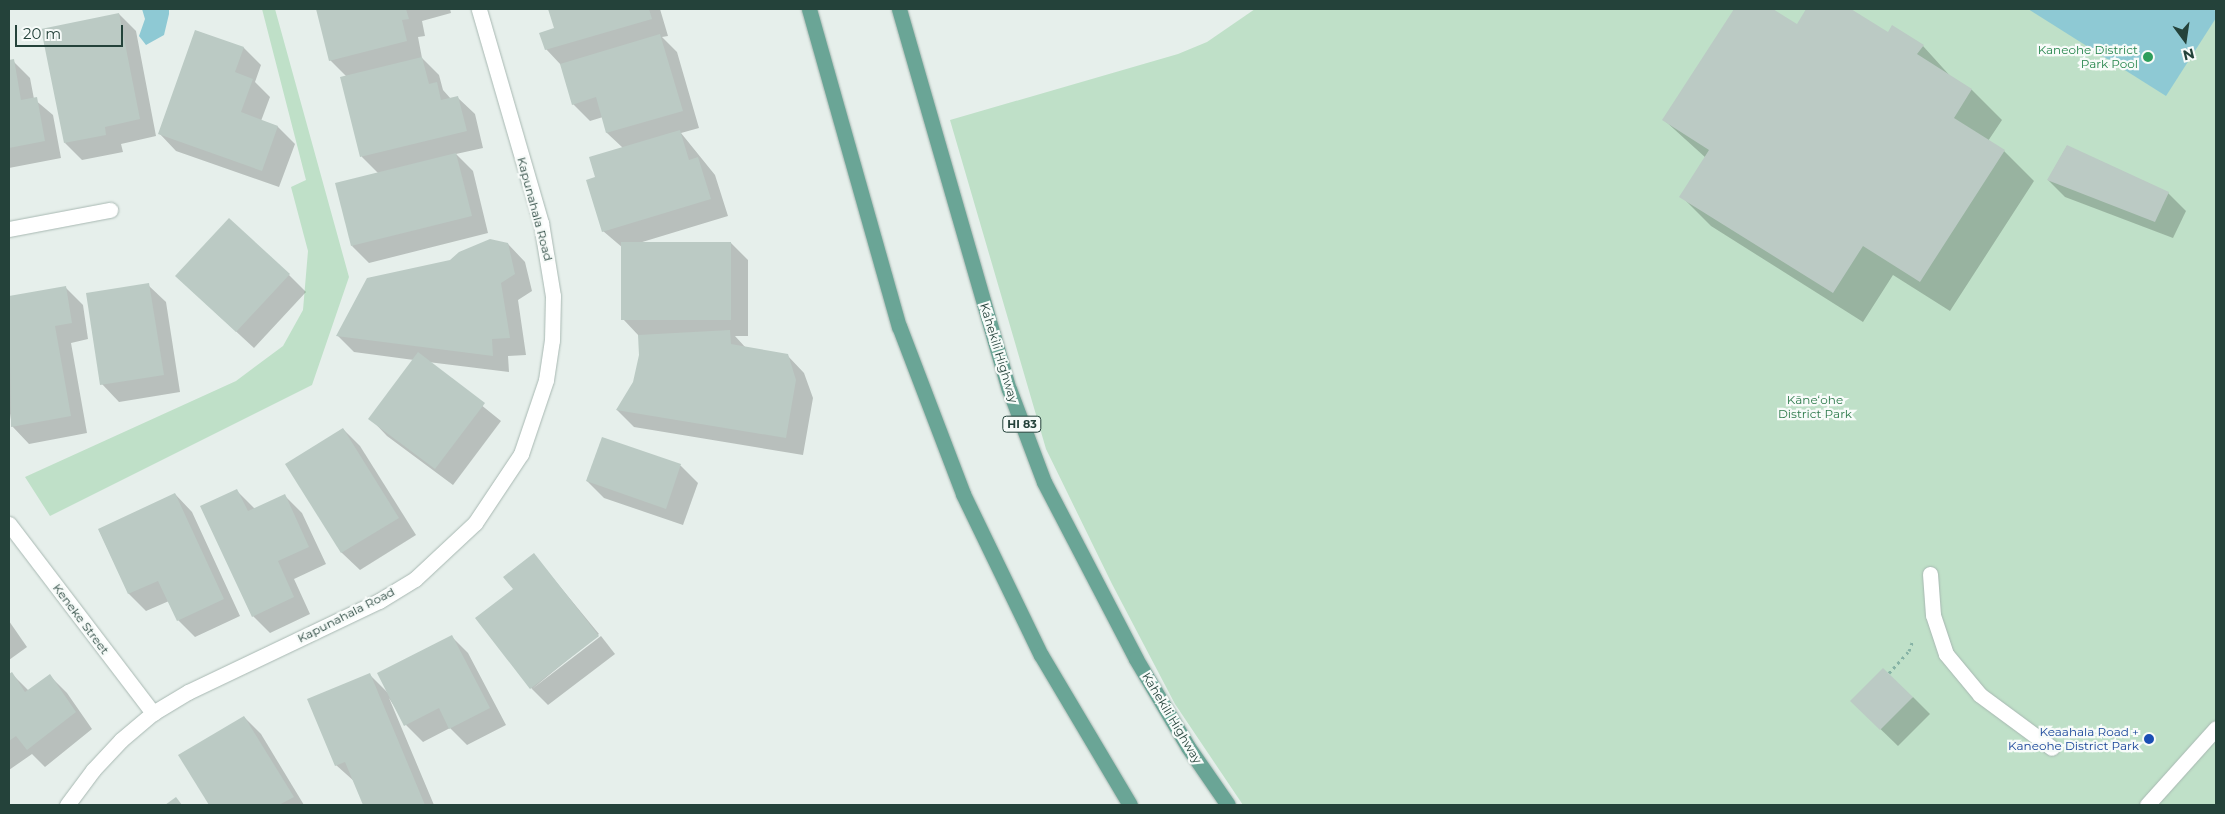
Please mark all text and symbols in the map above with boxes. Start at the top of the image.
scale bar [18,15,125,47]
north arrow [2160,15,2210,65]
text: 20 m [23,24,61,43]
place label: Kaneohe District Park Pool [2038,43,2138,71]
text: N [2181,44,2196,65]
marker: Kaneohe District Park Pool [2142,51,2154,63]
street label: Kapunahala Road [514,156,556,262]
street label: Kahekili Highway [977,301,1021,405]
park label: Kāneʻohe District Park [1778,393,1852,421]
road number: HI 83 [1002,416,1042,432]
street label: Keneke Street [50,581,112,657]
street label: Kapunahala Road [295,584,397,646]
street label: Kahekili Highway [1139,670,1205,766]
place label: Keaahala Road + Kaneohe District Park [2008,725,2139,753]
marker: Keaahala Road + Kaneohe District Park [2143,733,2155,745]

